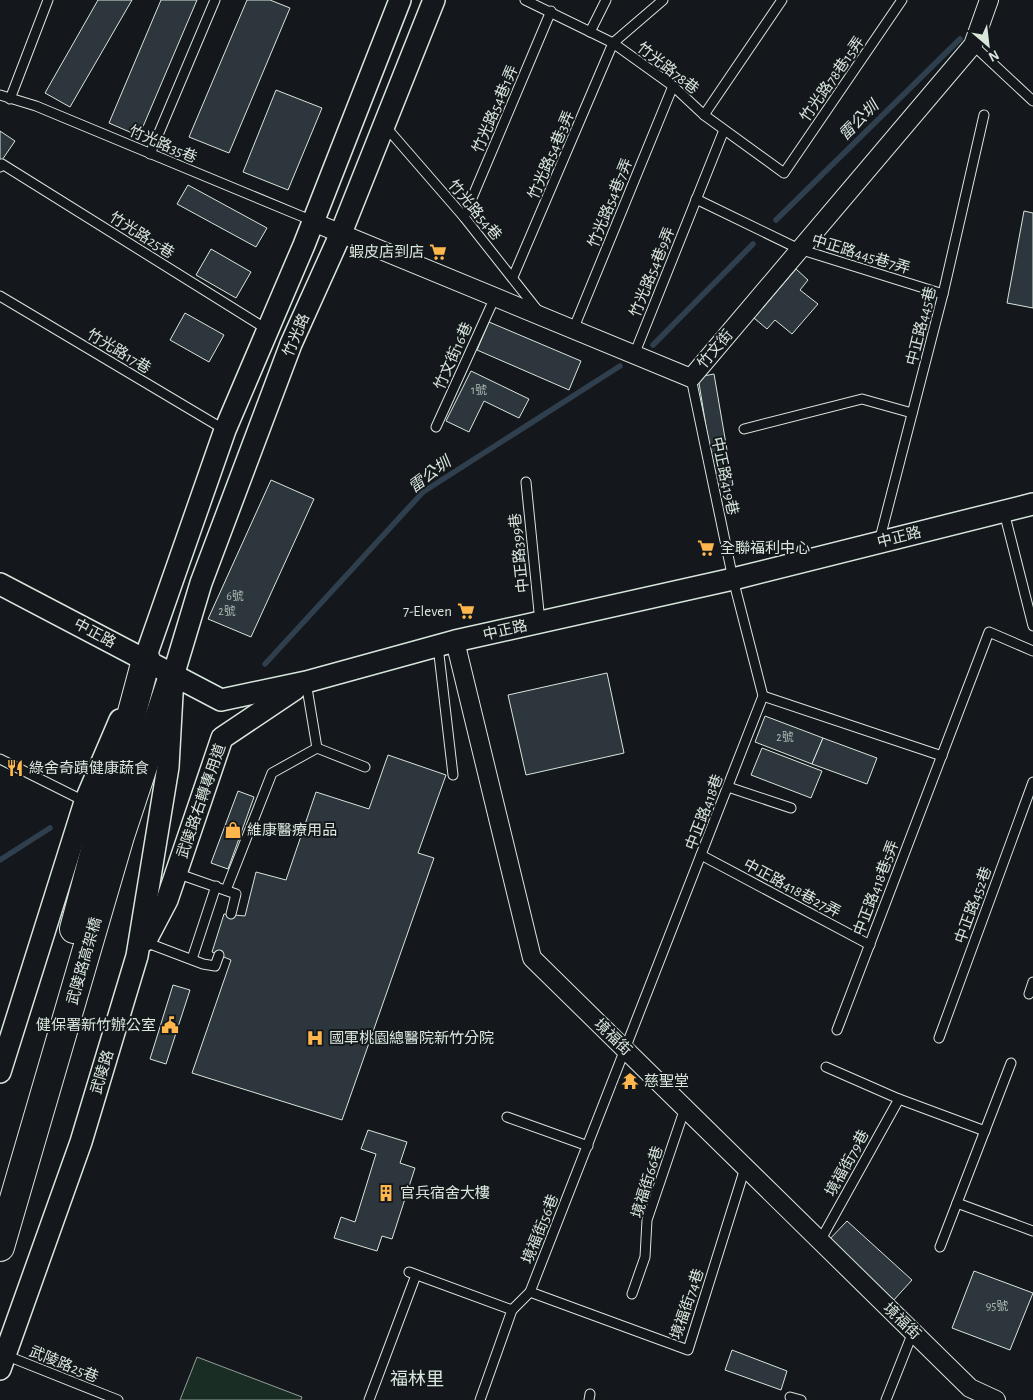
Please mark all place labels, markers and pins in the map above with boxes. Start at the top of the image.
supermarket icon: 蝦皮店到店 [428,242,448,262]
place label: 蝦皮店到店 [349,244,424,260]
supermarket icon: 全聯福利中心 [696,538,716,558]
place label: 全聯福利中心 [720,540,810,556]
supermarket icon: 7-Eleven [456,601,476,621]
place label: 7-Eleven [403,604,452,619]
restaurant icon: 綠舍奇蹟健康蔬食 [5,758,25,778]
place label: 綠舍奇蹟健康蔬食 [29,760,149,776]
shop icon: 維康醫療用品 [223,820,243,840]
place label: 維康醫療用品 [247,822,337,838]
public building icon: 健保署新竹辦公室 [160,1015,180,1035]
place label: 健保署新竹辦公室 [36,1017,156,1033]
hospital icon: 國軍桃園總醫院新竹分院 [305,1028,325,1048]
place label: 國軍桃園總醫院新竹分院 [329,1030,494,1046]
temple icon: 慈聖堂 [620,1071,640,1091]
place label: 慈聖堂 [644,1073,689,1089]
building icon: 官兵宿舍大樓 [376,1183,396,1203]
place label: 官兵宿舍大樓 [400,1185,490,1201]

